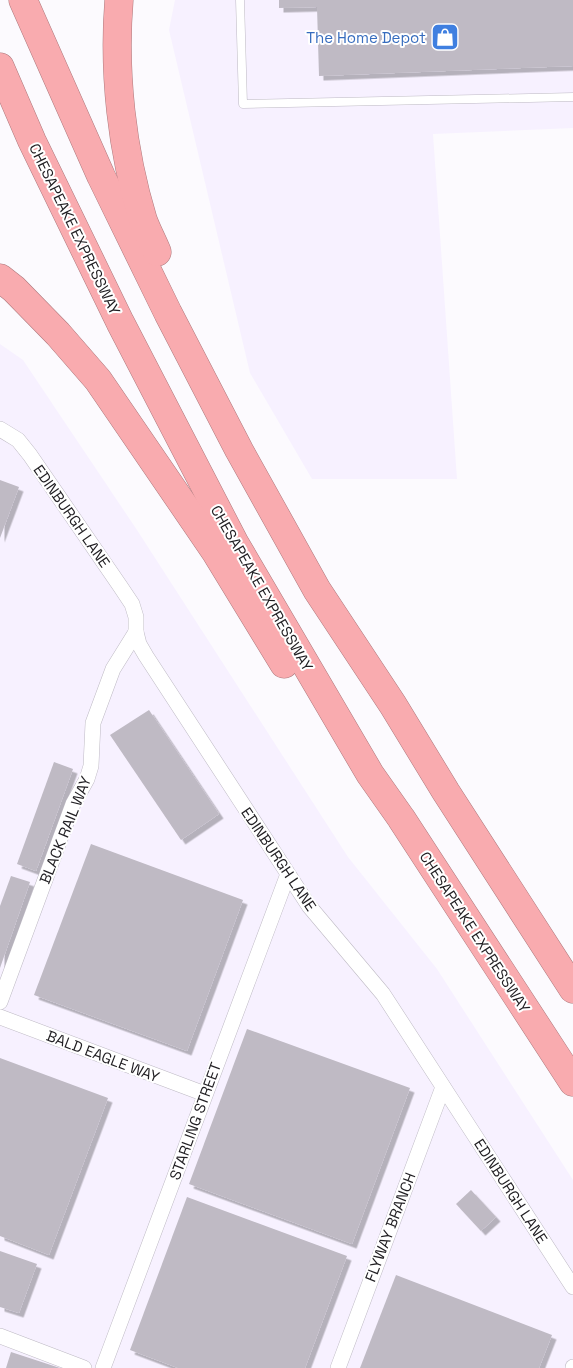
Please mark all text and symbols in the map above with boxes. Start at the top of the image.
shop icon: The Home Depot [430,22,460,52]
place label: The Home Depot [306,28,426,47]
street label: CHESAPEAKE EXPRESSWAY [25,140,125,318]
street label: EDINBURGH LANE [30,461,114,571]
street label: CHESAPEAKE EXPRESSWAY [207,502,317,674]
street label: BLACK RAIL WAY [35,773,95,887]
street label: EDINBURGH LANE [237,804,321,914]
street label: CHESAPEAKE EXPRESSWAY [416,848,534,1016]
street label: BALD EAGLE WAY [44,1026,162,1086]
street label: STARLING STREET [165,1059,225,1182]
street label: EDINBURGH LANE [470,1135,552,1247]
street label: FLYWAY BRANCH [360,1170,420,1284]

